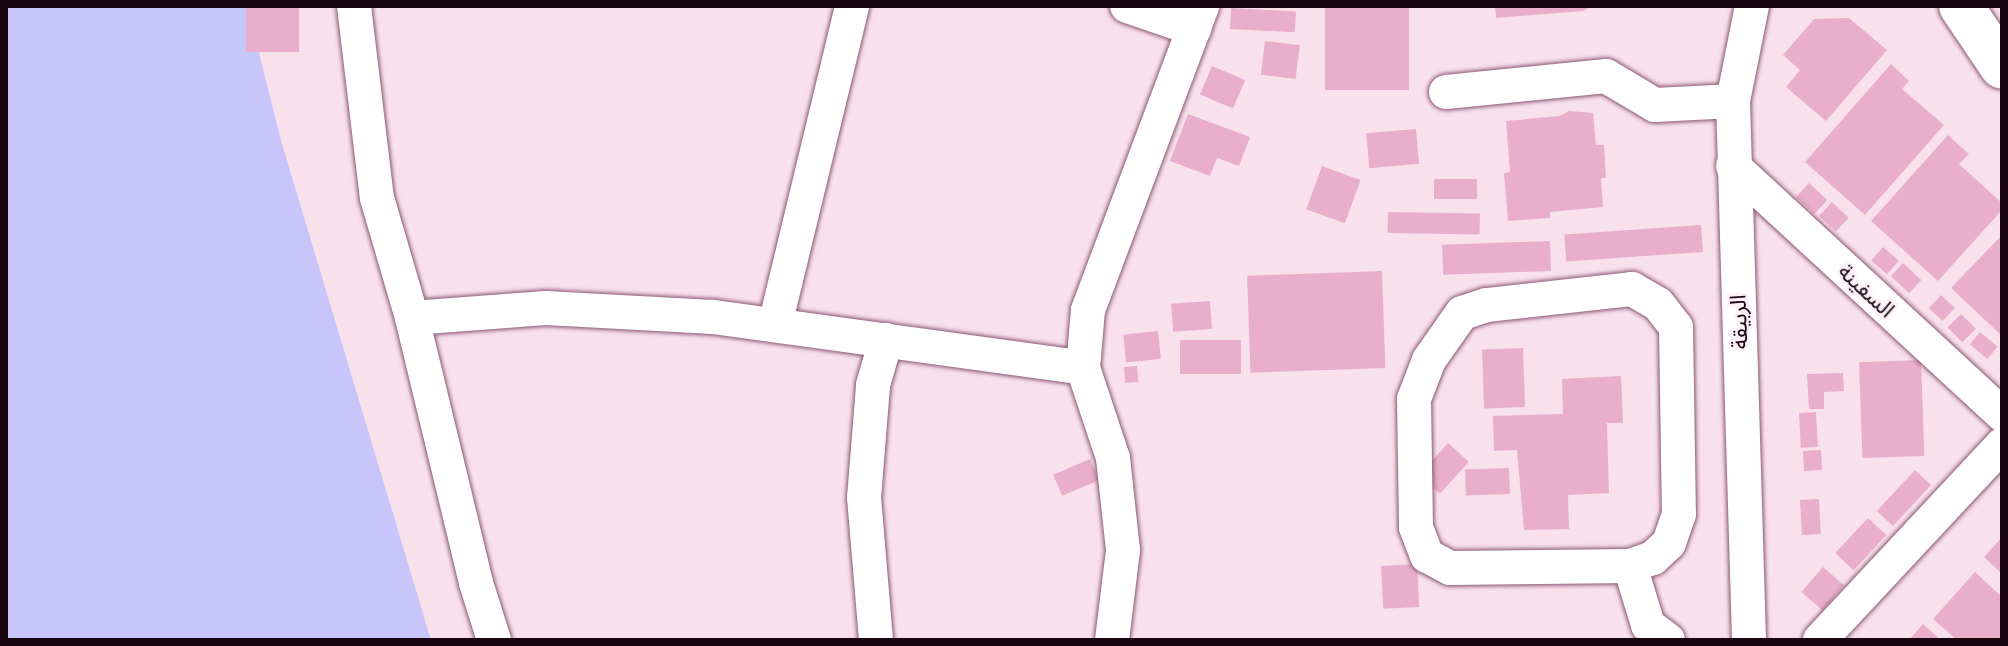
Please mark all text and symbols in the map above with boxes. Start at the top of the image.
street label: السفينة [1834,258,1900,322]
street label: الربيقة [1724,294,1752,350]

